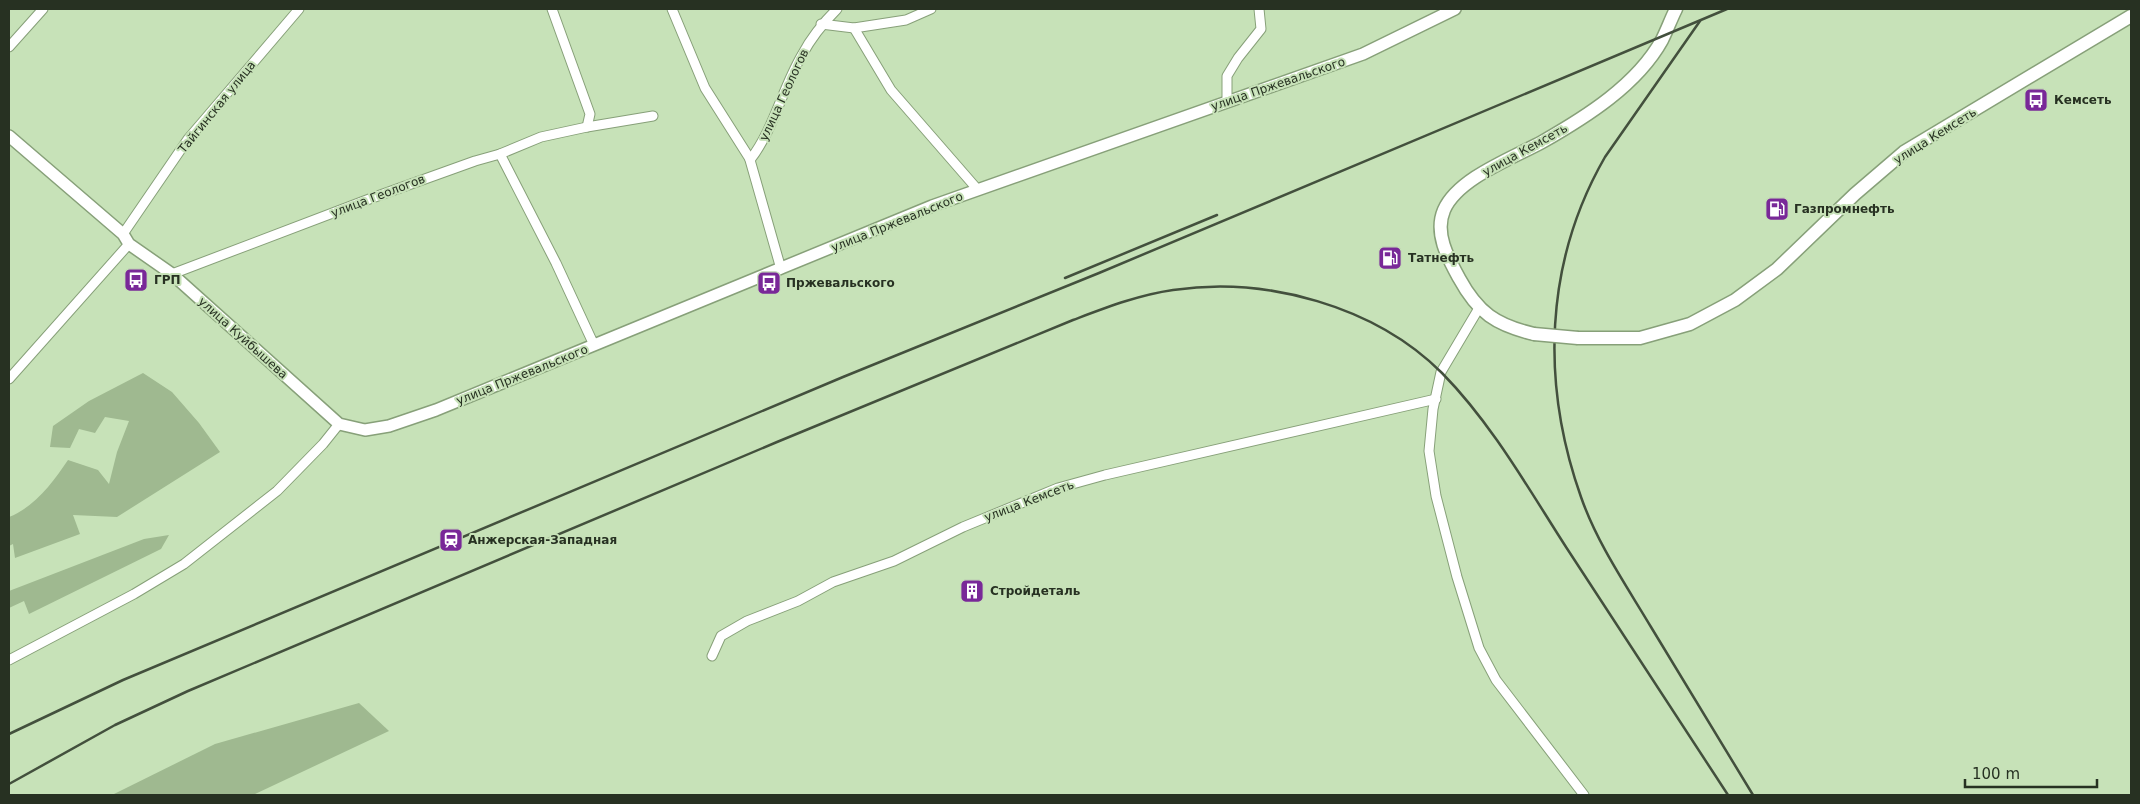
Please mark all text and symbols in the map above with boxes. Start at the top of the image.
street label: улица Геологов [757,47,811,143]
street label: улица Пржевальского [1209,54,1347,114]
street label: Тайгинская улица [175,58,259,157]
bus stop icon: Кемсеть [2023,87,2049,113]
place label: Кемсеть [2054,93,2112,107]
street label: улица Кемсеть [1891,105,1979,167]
street label: улица Кемсеть [1480,121,1570,179]
street label: улица Геологов [329,172,427,220]
street label: улица Пржевальского [829,189,965,255]
fuel station icon: Газпромнефть [1764,196,1790,222]
place label: Газпромнефть [1794,202,1895,216]
fuel station icon: Татнефть [1377,245,1403,271]
place label: Татнефть [1408,251,1475,265]
bus stop icon: ГРП [123,267,149,293]
bus stop icon: Пржевальского [756,270,782,296]
place label: ГРП [154,273,180,287]
place label: Пржевальского [786,276,895,290]
street label: улица Куйбышева [196,294,290,382]
street label: улица Пржевальского [454,342,590,408]
street label: улица Кемсеть [982,477,1076,525]
station icon: Анжерская-Западная [438,527,464,553]
place label: Анжерская-Западная [468,533,617,547]
building icon: Стройдеталь [959,578,985,604]
place label: Стройдеталь [990,584,1081,598]
scale bar [1965,756,2098,788]
text: 100 m [1972,765,2020,783]

